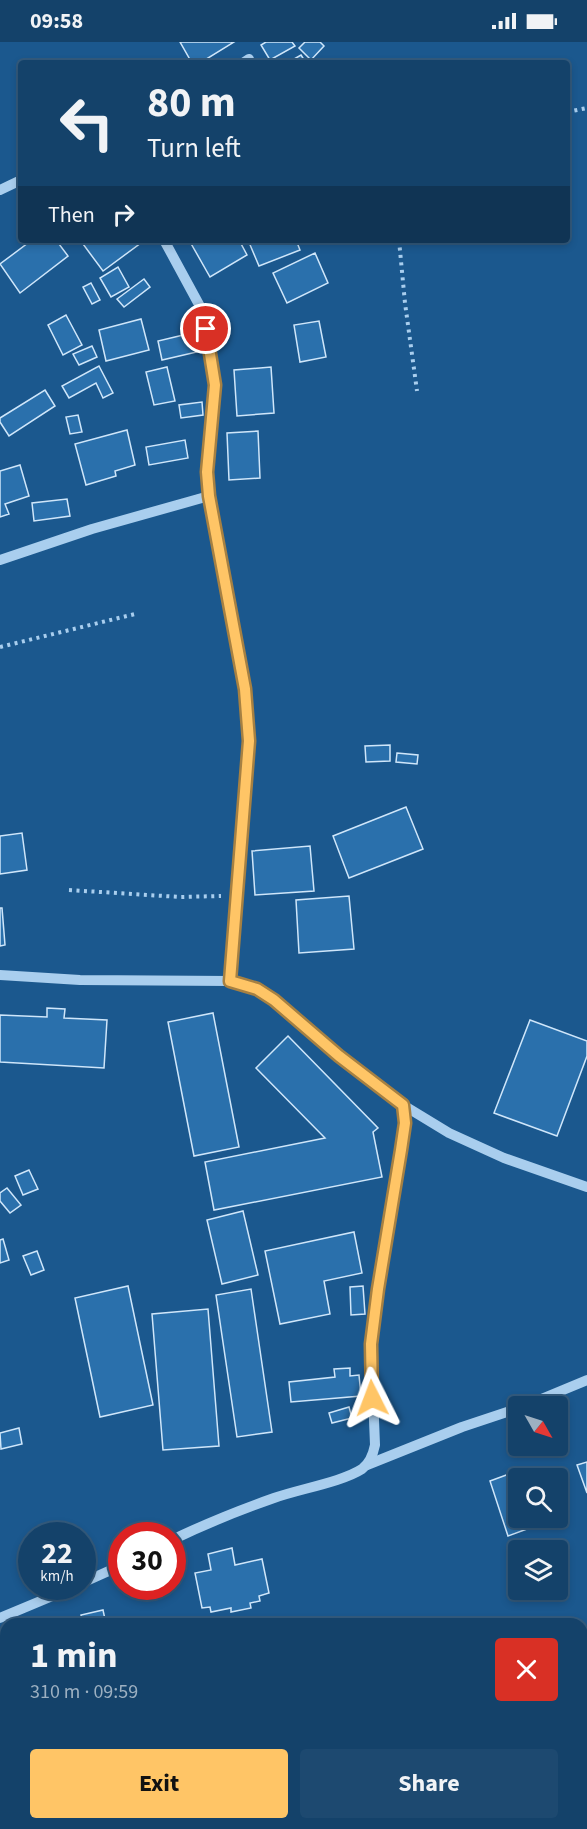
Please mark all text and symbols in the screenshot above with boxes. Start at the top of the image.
text: 09:58 [30,5,83,37]
text: 80 m [147,73,236,133]
icon: left [48,84,126,162]
text: Turn left [147,129,241,168]
icon: right [107,198,140,231]
text: Then [48,199,95,231]
pin [180,303,231,354]
icon: arrive [189,312,222,345]
position arrow [340,1366,404,1430]
north arrow [508,1396,568,1456]
map controls [508,1396,568,1600]
button: search [508,1468,568,1528]
speed limit sign: 30 [108,1522,186,1600]
text: 22 [41,1532,73,1575]
button: layers [508,1540,568,1600]
text: km/h [40,1566,74,1587]
text: 1 min [30,1630,118,1681]
button: close [495,1638,558,1701]
text: 310 m · 09:59 [30,1678,138,1706]
button: Exit [30,1749,288,1818]
button: Share [300,1749,558,1818]

